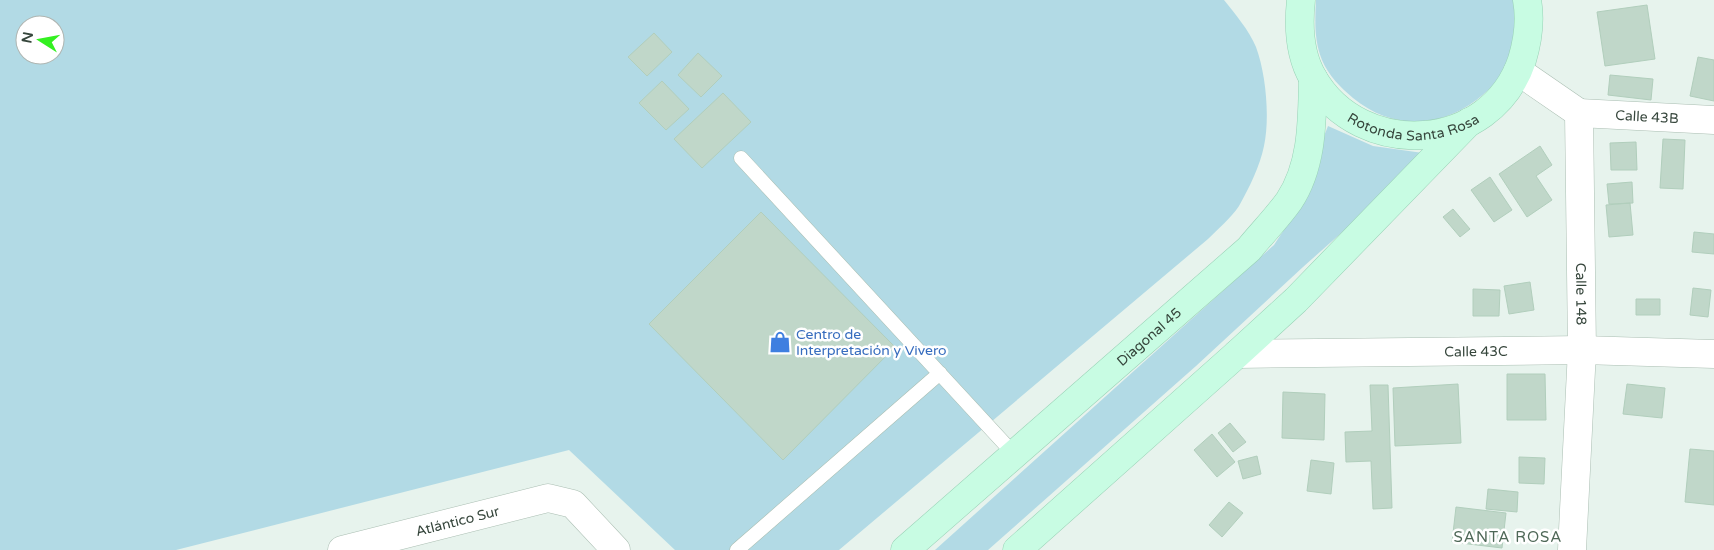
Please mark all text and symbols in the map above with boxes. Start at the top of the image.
north arrow [15,15,65,65]
text: N [18,30,37,45]
street label: Rotonda Santa Rosa [1346,104,1482,120]
street label: Calle 43B [1615,106,1679,127]
text: Rotonda Santa Rosa [1344,109,1482,144]
street label: Calle 148 [1572,263,1590,326]
street label: Diagonal 45 [1113,304,1185,369]
place label: Centro de Interpretación y Vivero [796,326,947,359]
shop icon: Centro de Interpretación y Vivero [767,329,793,355]
street label: Calle 43C [1444,342,1508,360]
street label: Atlántico Sur [414,502,502,540]
district label: SANTA ROSA [1453,528,1563,546]

